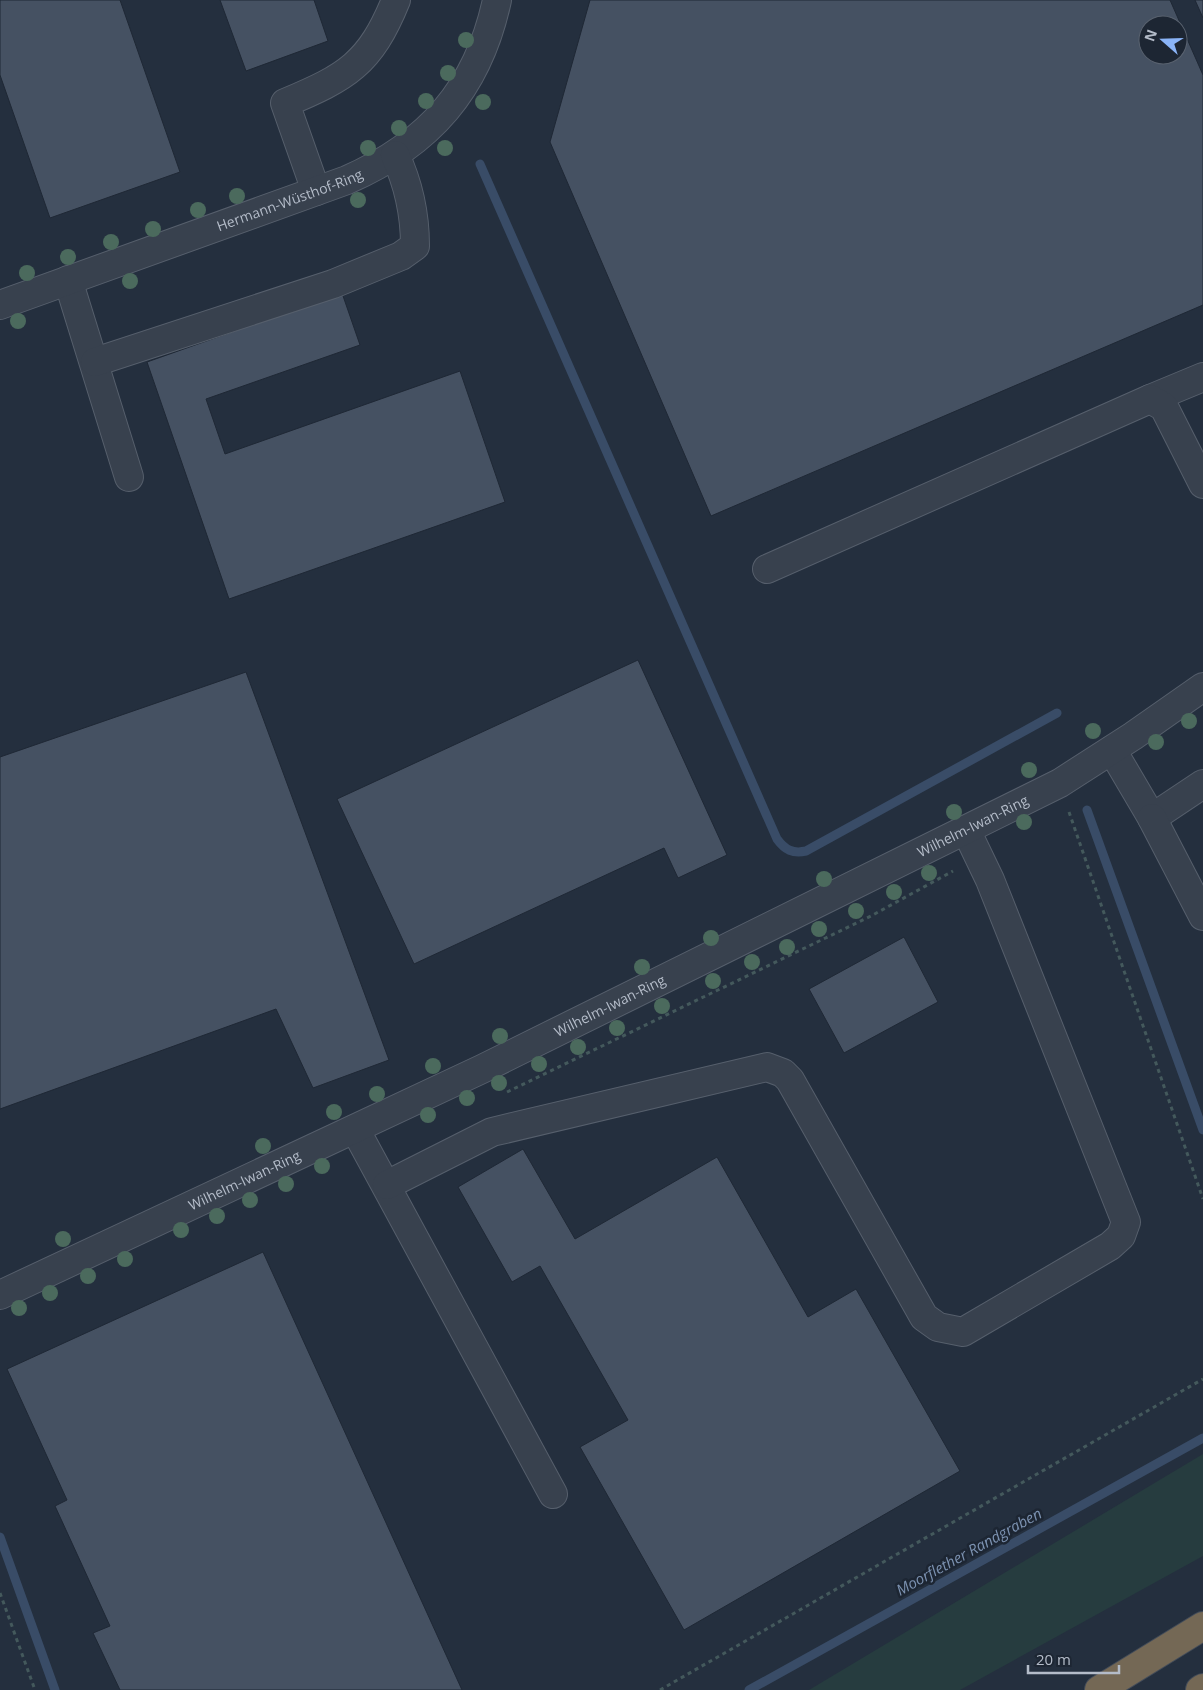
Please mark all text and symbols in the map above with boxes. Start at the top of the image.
north arrow [1138,15,1188,65]
text: N [1139,27,1161,44]
street label: Hermann-Wüsthof-Ring [214,164,366,235]
street label: Wilhelm-Iwan-Ring [914,790,1032,861]
street label: Wilhelm-Iwan-Ring [551,970,669,1041]
street label: Wilhelm-Iwan-Ring [185,1145,304,1214]
water label: Moorflether Randgraben [892,1503,1045,1600]
scale bar [1028,1642,1119,1674]
text: 20 m [1036,1649,1071,1669]

